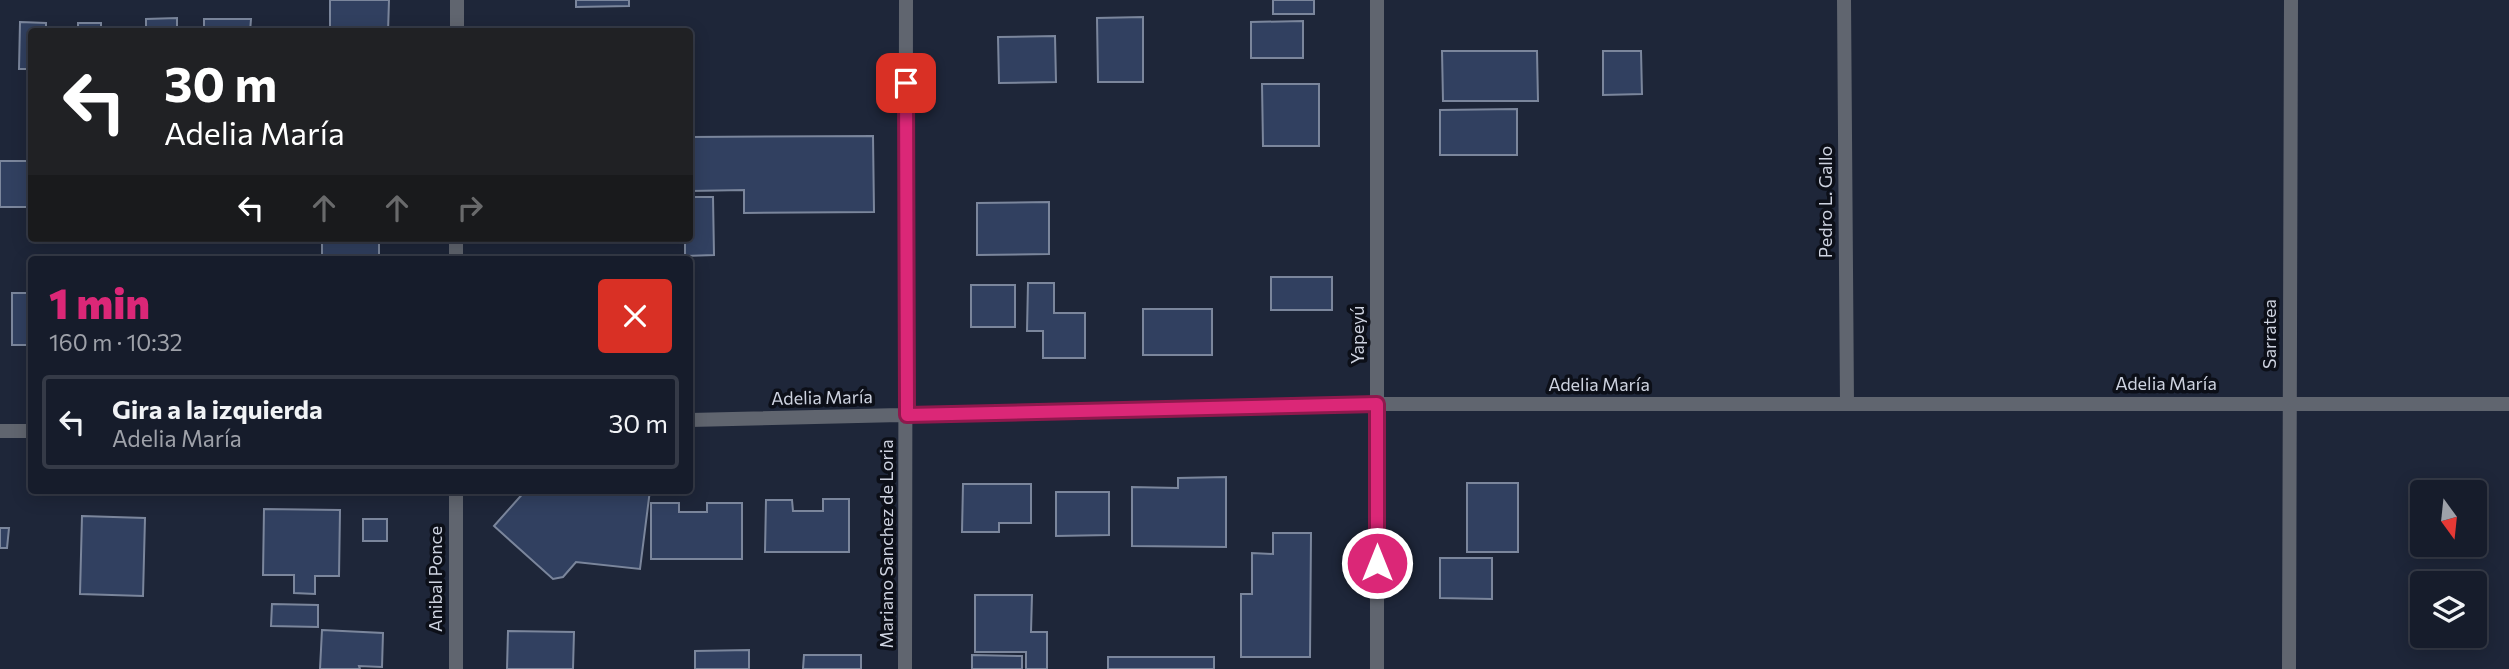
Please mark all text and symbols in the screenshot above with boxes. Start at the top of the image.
text: 30 m [164,52,277,112]
pin [876,53,936,113]
icon: left [49,56,140,147]
icon: arrive [887,64,925,102]
text: Adelia María [164,112,345,152]
street label: Pedro L. Gallo [1814,146,1836,258]
icon: left [232,189,270,227]
icon: ahead [305,189,343,227]
icon: ahead [378,189,416,227]
icon: right [451,189,489,227]
text: 1 min [49,276,150,328]
button: close [598,279,672,353]
street label: Sarratea [2258,299,2280,369]
street label: Yapeyú [1346,306,1368,364]
text: 160 m · 10:32 [49,328,183,356]
street label: Adelia María [2115,372,2217,394]
street label: Adelia María [1548,373,1650,395]
street label: Adelia María [771,385,873,409]
text: Gira a la izquierda [112,393,323,424]
icon: left [53,403,91,441]
text: 30 m [609,407,668,438]
text: Adelia María [112,424,242,452]
street label: Mariano Sanchez de Loria [875,439,897,649]
north arrow [2410,480,2487,556]
map controls [2410,480,2487,648]
street label: Anibal Ponce [424,526,446,632]
position arrow [1340,526,1414,600]
button: layers [2410,571,2487,648]

